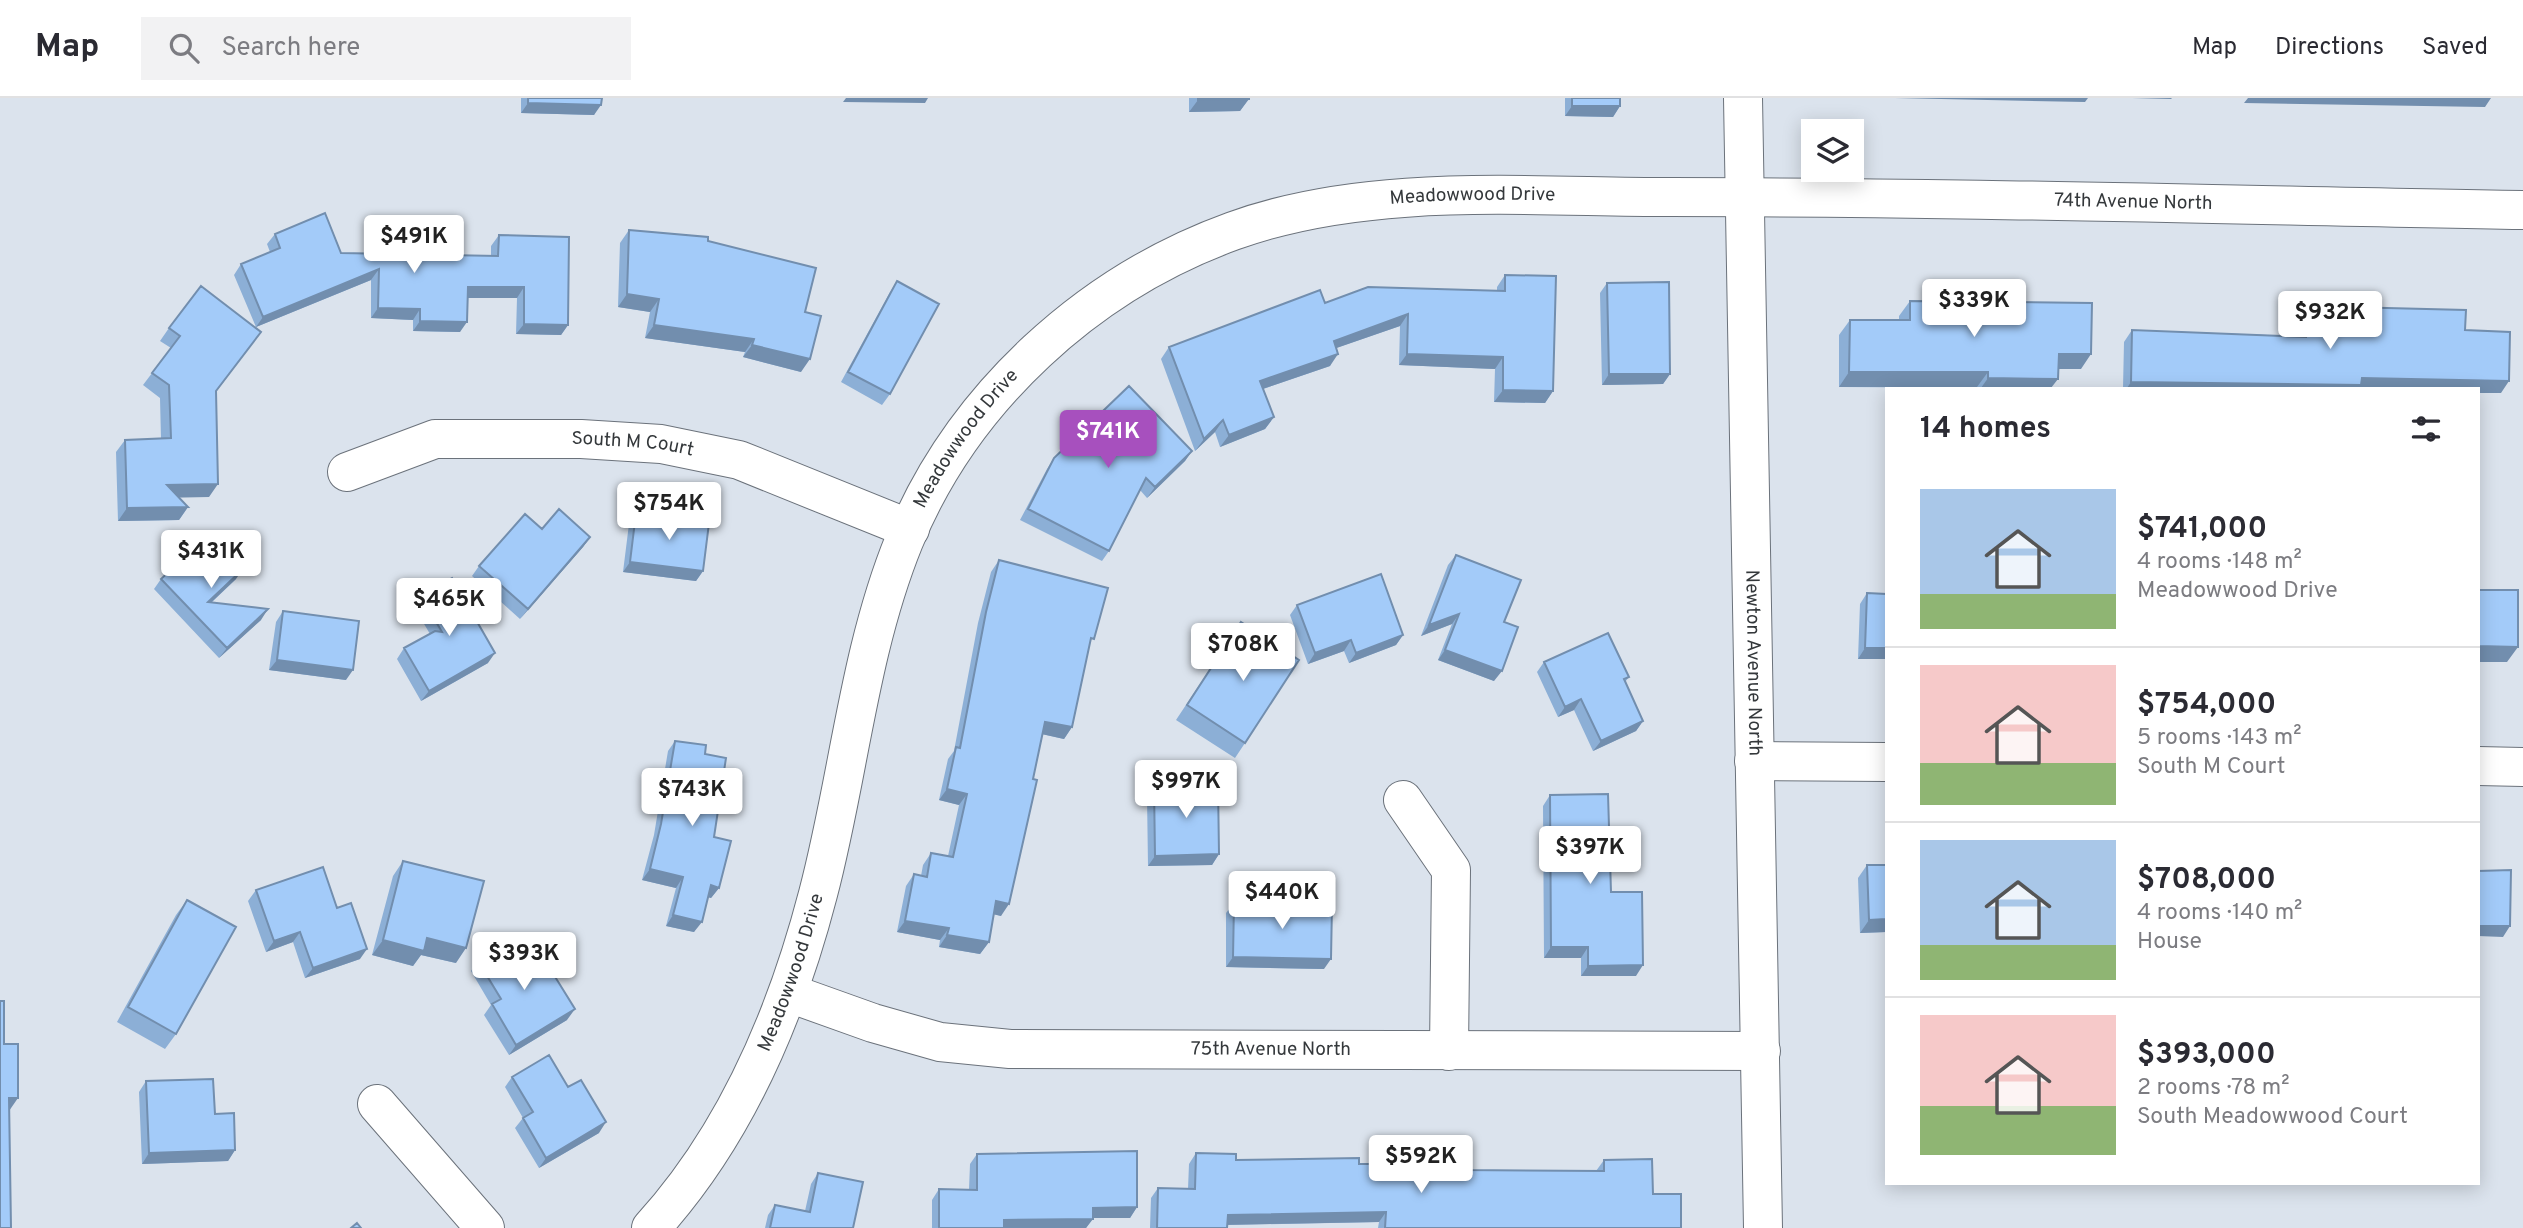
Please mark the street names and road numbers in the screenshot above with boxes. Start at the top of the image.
street label: Meadowwood Drive [1389,183,1556,211]
street label: 74th Avenue North [2054,189,2213,216]
street label: Meadowwood Drive [909,364,1024,513]
street label: South M Court [572,427,696,462]
street label: Newton Avenue North [1739,569,1767,756]
street label: Meadowwood Drive [753,891,830,1055]
street label: 75th Avenue North [1191,1037,1351,1062]

